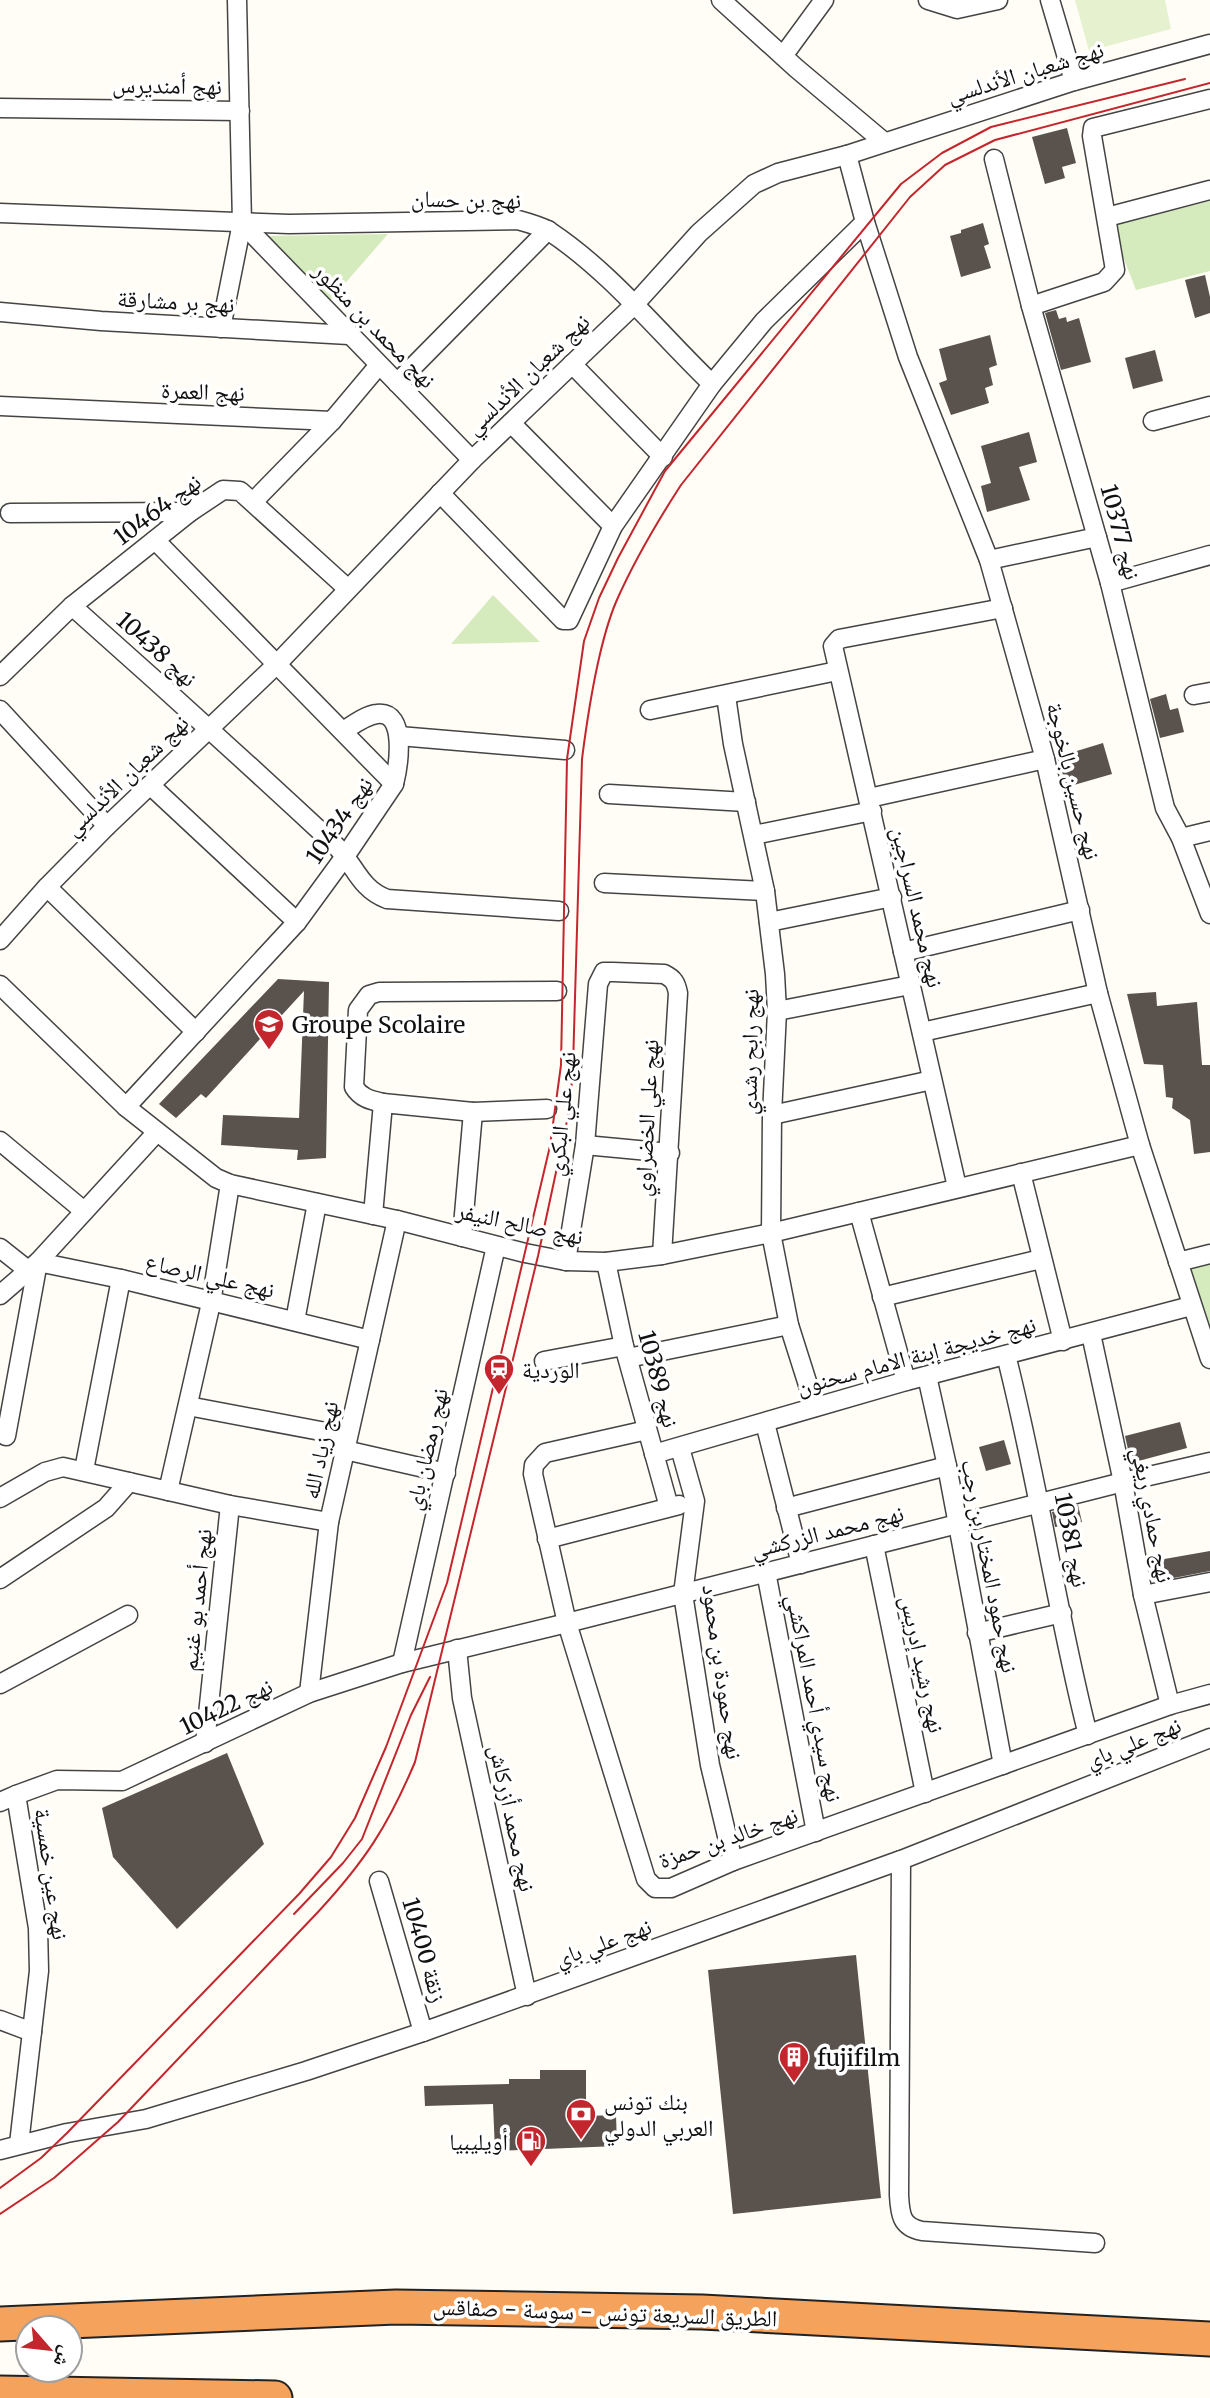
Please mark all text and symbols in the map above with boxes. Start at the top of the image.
street label: نهج شعبان الأندلسي [943,34,1108,114]
street label: نهج أمنديرس [112,70,222,101]
street label: نهج بن حسان [411,184,521,215]
street label: نهج محمد بن منظور [306,255,442,395]
street label: نهج بر مشارقة [117,283,235,320]
street label: نهج شعبان الأندلسي [458,307,599,444]
street label: نهج العمرة [161,375,245,408]
street label: نهج 10464 [108,467,207,552]
street label: نهج 10377 [1093,481,1148,583]
street label: نهج 10438 [110,605,203,694]
street label: نهج حسين بالخوجة [1039,699,1108,863]
street label: نهج شعبان الأندلسي [57,708,198,845]
street label: نهج 10434 [299,771,380,870]
street label: نهج محمد السراجين [884,824,951,991]
street label: نهج رابح رشدي [733,989,769,1116]
school or university icon: Groupe Scolaire [252,1007,286,1051]
place label: Groupe Scolaire [292,1010,465,1039]
street label: نهج علي الخضراوي [627,1039,669,1198]
street label: نهج علي البكري [540,1050,587,1178]
street label: نهج صالح النيفر [453,1195,586,1252]
street label: نهج علي الرصاع [141,1246,277,1309]
street label: نهج خديجة إبنة الامام سحنون [793,1309,1039,1403]
street label: نهج 10389 [631,1327,686,1431]
station icon: الوردية [482,1352,516,1396]
place label: الوردية [522,1355,580,1384]
street label: نهج رمضان باي [398,1385,459,1514]
street label: نهج زياد الله [295,1398,346,1502]
street label: نهج حمادي ريغي [1121,1445,1180,1586]
street label: نهج حمود المختار بن رجب [954,1457,1025,1675]
street label: نهج 10381 [1048,1490,1095,1590]
street label: نهج محمد الزركشي [747,1498,908,1569]
street label: نهج أحمد بو غنيم [174,1527,220,1673]
street label: نهج حمودة بن محمود [695,1583,750,1761]
street label: نهج سيدي أحمد المراكشي [776,1592,849,1805]
street label: نهج رشيد إدريس [893,1593,952,1736]
street label: نهج 10422 [175,1671,278,1742]
street label: نهج علي باي [1081,1710,1187,1779]
street label: نهج محمد أزركاش [482,1742,543,1894]
street label: نهج خالد بن حمزة [654,1800,802,1875]
street label: نهج عين خمسية [27,1806,76,1942]
street label: زنقة 10400 [396,1894,454,2006]
street label: نهج علي باي [551,1911,657,1977]
building icon: fujifilm [777,2040,811,2084]
place label: fujifilm [817,2043,900,2072]
place label: بنك تونس العربي الدولي [604,2087,713,2146]
bank icon: بنك تونس العربي الدولي [564,2097,598,2141]
fuel station icon: أويليبيا [514,2124,548,2168]
place label: أويليبيا [449,2127,508,2156]
street label: الطريق السريعة تونس - سوسة - صفاقس [432,2291,778,2333]
north arrow [14,2314,84,2384]
text: ش [49,2342,79,2372]

